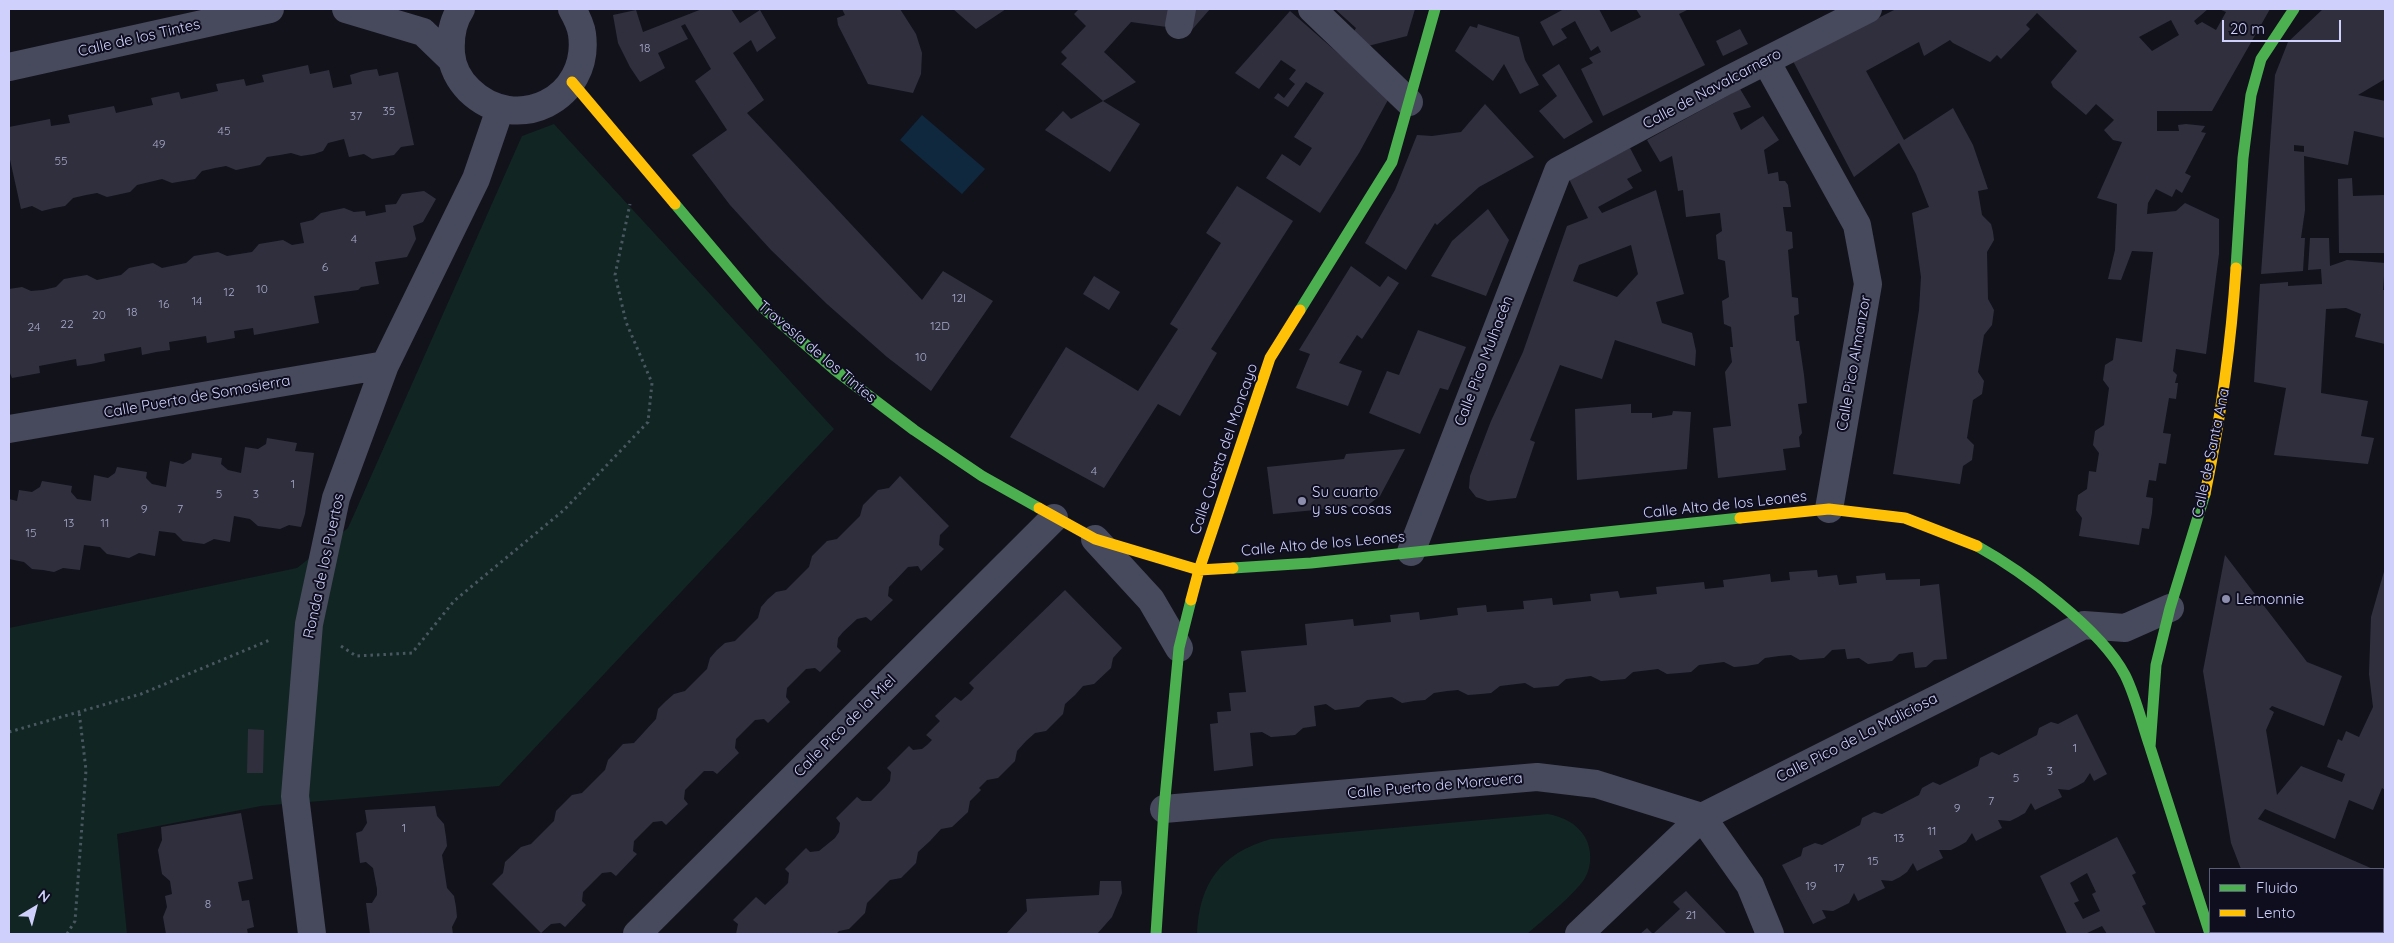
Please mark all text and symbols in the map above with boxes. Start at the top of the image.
scale bar [2224,10,2343,42]
street label: Calle de los Tintes [76,15,202,61]
text: 20 m [2230,19,2265,38]
house number: 18 [640,41,650,55]
street label: Calle de Navalcarnero [1640,45,1784,133]
house number: 35 [383,104,395,118]
house number: 37 [350,109,362,123]
house number: 45 [218,124,230,138]
house number: 49 [153,137,165,151]
house number: 55 [54,154,68,168]
house number: 4 [351,232,357,246]
house number: 6 [322,260,328,274]
house number: 10 [256,282,268,296]
house number: 12 [223,285,235,299]
house number: 12I [952,291,966,305]
street label: Calle Pico Mulhacén [1451,293,1517,429]
house number: 14 [192,294,202,308]
street label: Calle Pico Almanzor [1833,294,1875,432]
house number: 16 [159,297,169,311]
street label: Travesía de los Tintes [754,297,880,407]
house number: 18 [127,305,137,319]
house number: 20 [92,308,106,322]
house number: 22 [60,317,74,331]
house number: 12D [930,319,950,333]
house number: 24 [28,320,40,334]
house number: 10 [915,350,927,364]
street label: Calle Cuesta del Moncayo [1186,361,1262,537]
street label: Calle Puerto de Somosierra [102,372,292,422]
street label: Calle de Santa Ana [2188,387,2234,519]
house number: 4 [1091,464,1097,478]
house number: 1 [291,477,295,491]
place label: Su cuarto y sus cosas [1312,483,1391,518]
house number: 5 [216,487,222,501]
house number: 3 [253,487,259,501]
street label: Calle Alto de los Leones [1642,487,1808,523]
street label: Ronda de los Puertos [300,492,348,640]
marker: Su cuarto y sus cosas [1296,495,1308,507]
house number: 9 [141,502,147,516]
house number: 7 [177,502,183,516]
house number: 13 [64,516,74,530]
house number: 11 [101,516,109,530]
house number: 15 [26,526,36,540]
street label: Calle Alto de los Leones [1240,528,1406,560]
place label: Lemonnie [2236,590,2304,608]
marker: Lemonnie [2220,593,2232,605]
street label: Calle Pico de la Miel [790,671,900,781]
street label: Calle Pico de La Maliciosa [1773,689,1941,787]
house number: 1 [2073,741,2077,755]
house number: 3 [2047,764,2053,778]
street label: Calle Puerto de Morcuera [1347,769,1523,803]
house number: 5 [2013,771,2019,785]
house number: 7 [1988,794,1994,808]
house number: 9 [1954,801,1960,815]
house number: 1 [402,821,406,835]
house number: 11 [1928,824,1936,838]
house number: 13 [1894,831,1904,845]
house number: 15 [1868,854,1878,868]
house number: 17 [1834,861,1844,875]
legend [2209,868,2384,933]
text: Fluido [2256,878,2298,897]
house number: 19 [1805,879,1817,893]
north arrow [10,883,60,933]
text: N [34,886,54,906]
house number: 8 [205,897,211,911]
text: Lento [2256,903,2295,922]
house number: 21 [1685,908,1697,922]

